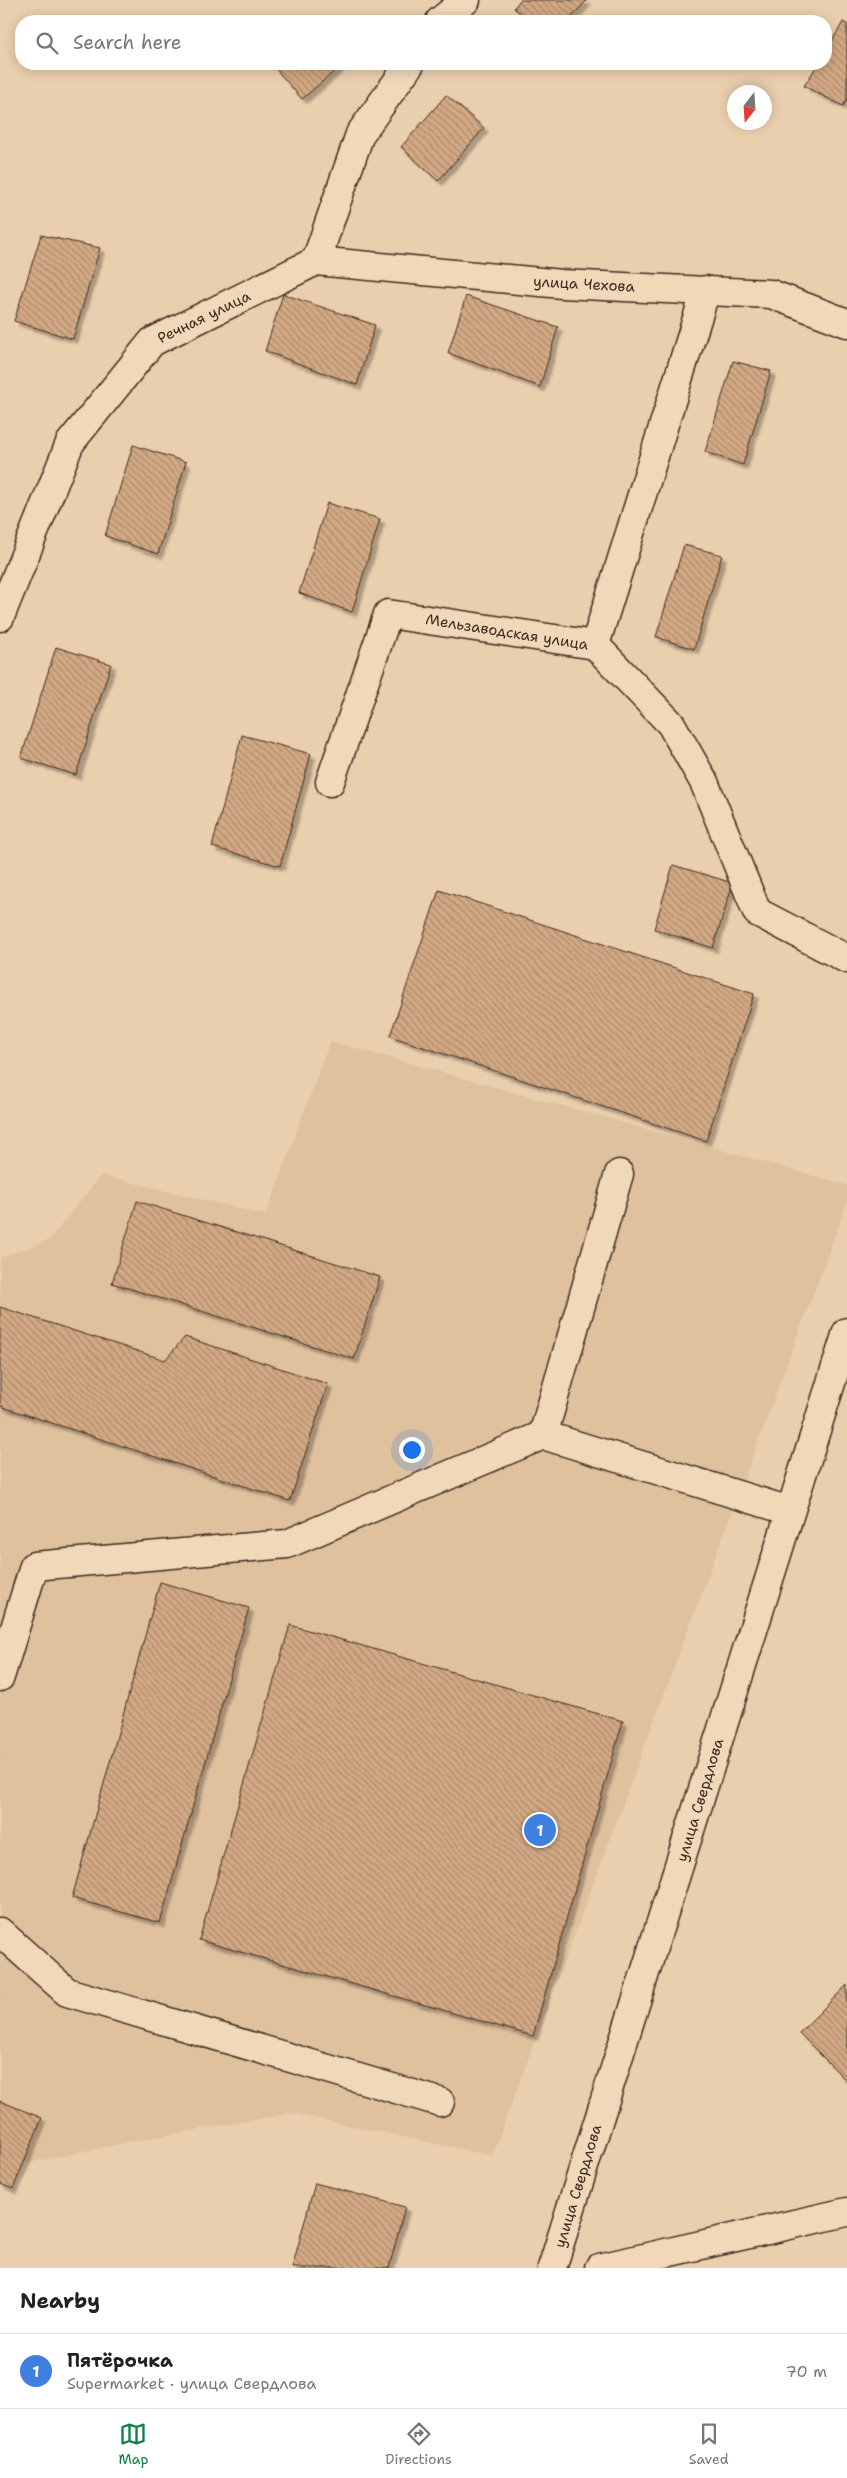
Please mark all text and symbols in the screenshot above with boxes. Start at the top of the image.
search box [15,15,832,70]
icon: search [33,29,61,57]
text: Search here [73,30,182,55]
north arrow [727,85,772,130]
street label: улица Чехова [533,271,636,297]
street label: Речная улица [154,286,254,348]
street label: Мельзаводская улица [424,609,590,655]
your location [399,1437,425,1463]
street label: улица Свердлова [672,1735,728,1864]
pin: 1 [524,1811,556,1849]
street label: улица Свердлова [550,2121,606,2250]
text: Nearby [20,2287,100,2315]
text: Пятёрочка [67,2348,173,2373]
text: 1 [32,2361,40,2382]
text: 70 m [786,2361,827,2382]
text: Supermarket · улица Свердлова [67,2373,316,2394]
tab: Map [118,2420,148,2468]
tab: Directions [385,2420,452,2468]
tab: Saved [689,2420,729,2468]

